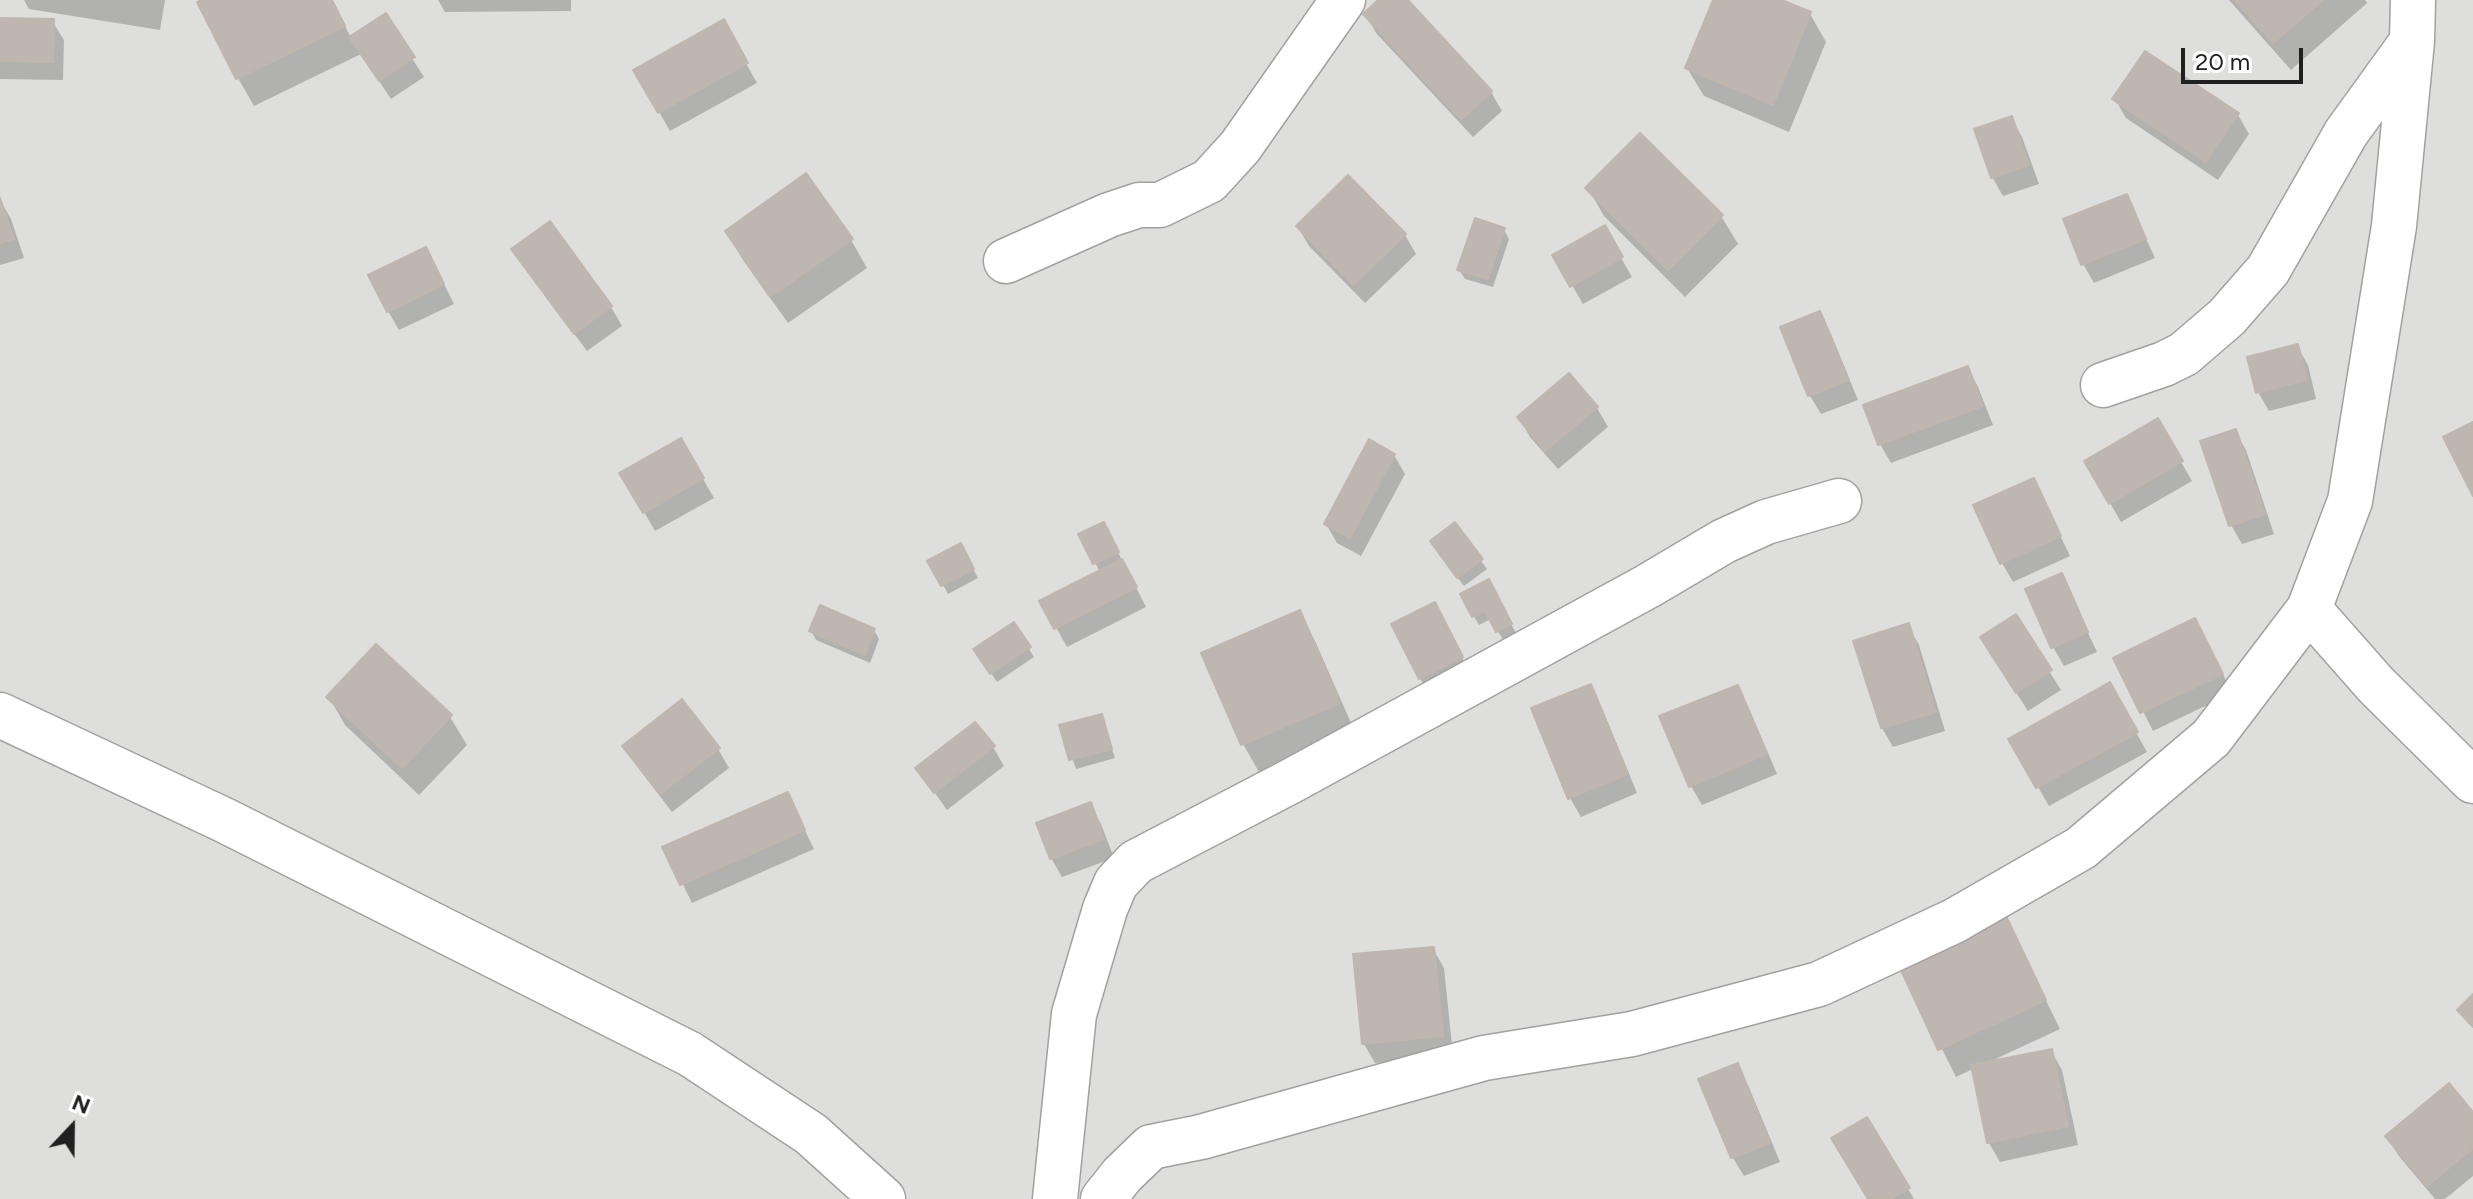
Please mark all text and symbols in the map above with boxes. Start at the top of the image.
scale bar [2185,32,2307,82]
text: 20 m [2195,47,2250,76]
north arrow [32,1087,112,1167]
text: N [68,1089,94,1120]

